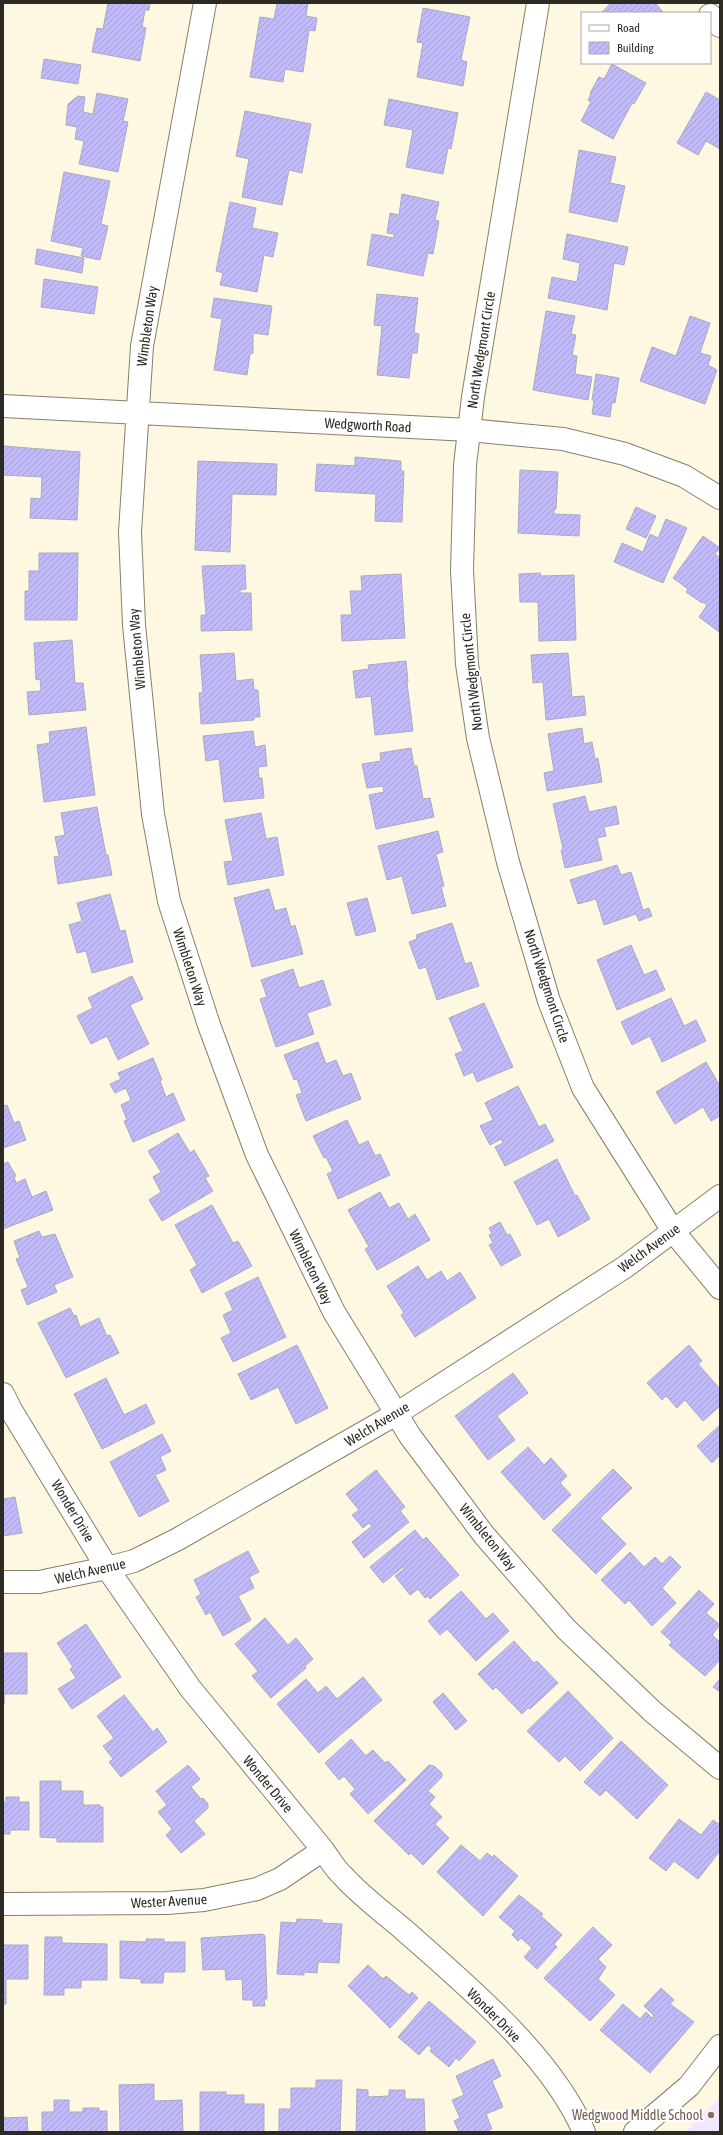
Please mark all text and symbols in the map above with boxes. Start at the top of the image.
legend [581,12,711,64]
text: Road [617,21,640,35]
text: Building [617,41,655,55]
street label: Wimbleton Way [133,284,161,367]
street label: North Wedgmont Circle [464,290,498,410]
street label: Wedgworth Road [324,415,412,435]
street label: Wimbleton Way [125,608,149,690]
street label: North Wedgmont Circle [457,612,485,732]
street label: Wimbleton Way [170,926,210,1008]
street label: North Wedgmont Circle [521,927,573,1045]
street label: Welch Avenue [615,1220,683,1276]
street label: Wimbleton Way [286,1227,336,1307]
street label: Welch Avenue [342,1399,412,1449]
street label: Wonder Drive [48,1477,98,1545]
street label: Wimbleton Way [456,1500,520,1574]
street label: Welch Avenue [53,1555,127,1587]
street label: Wonder Drive [240,1752,296,1816]
street label: Wester Avenue [131,1891,207,1911]
street label: Wonder Drive [464,1985,524,2045]
place label: Wedgwood Middle School [572,2107,703,2123]
marker: Wedgwood Middle School [706,2110,716,2120]

